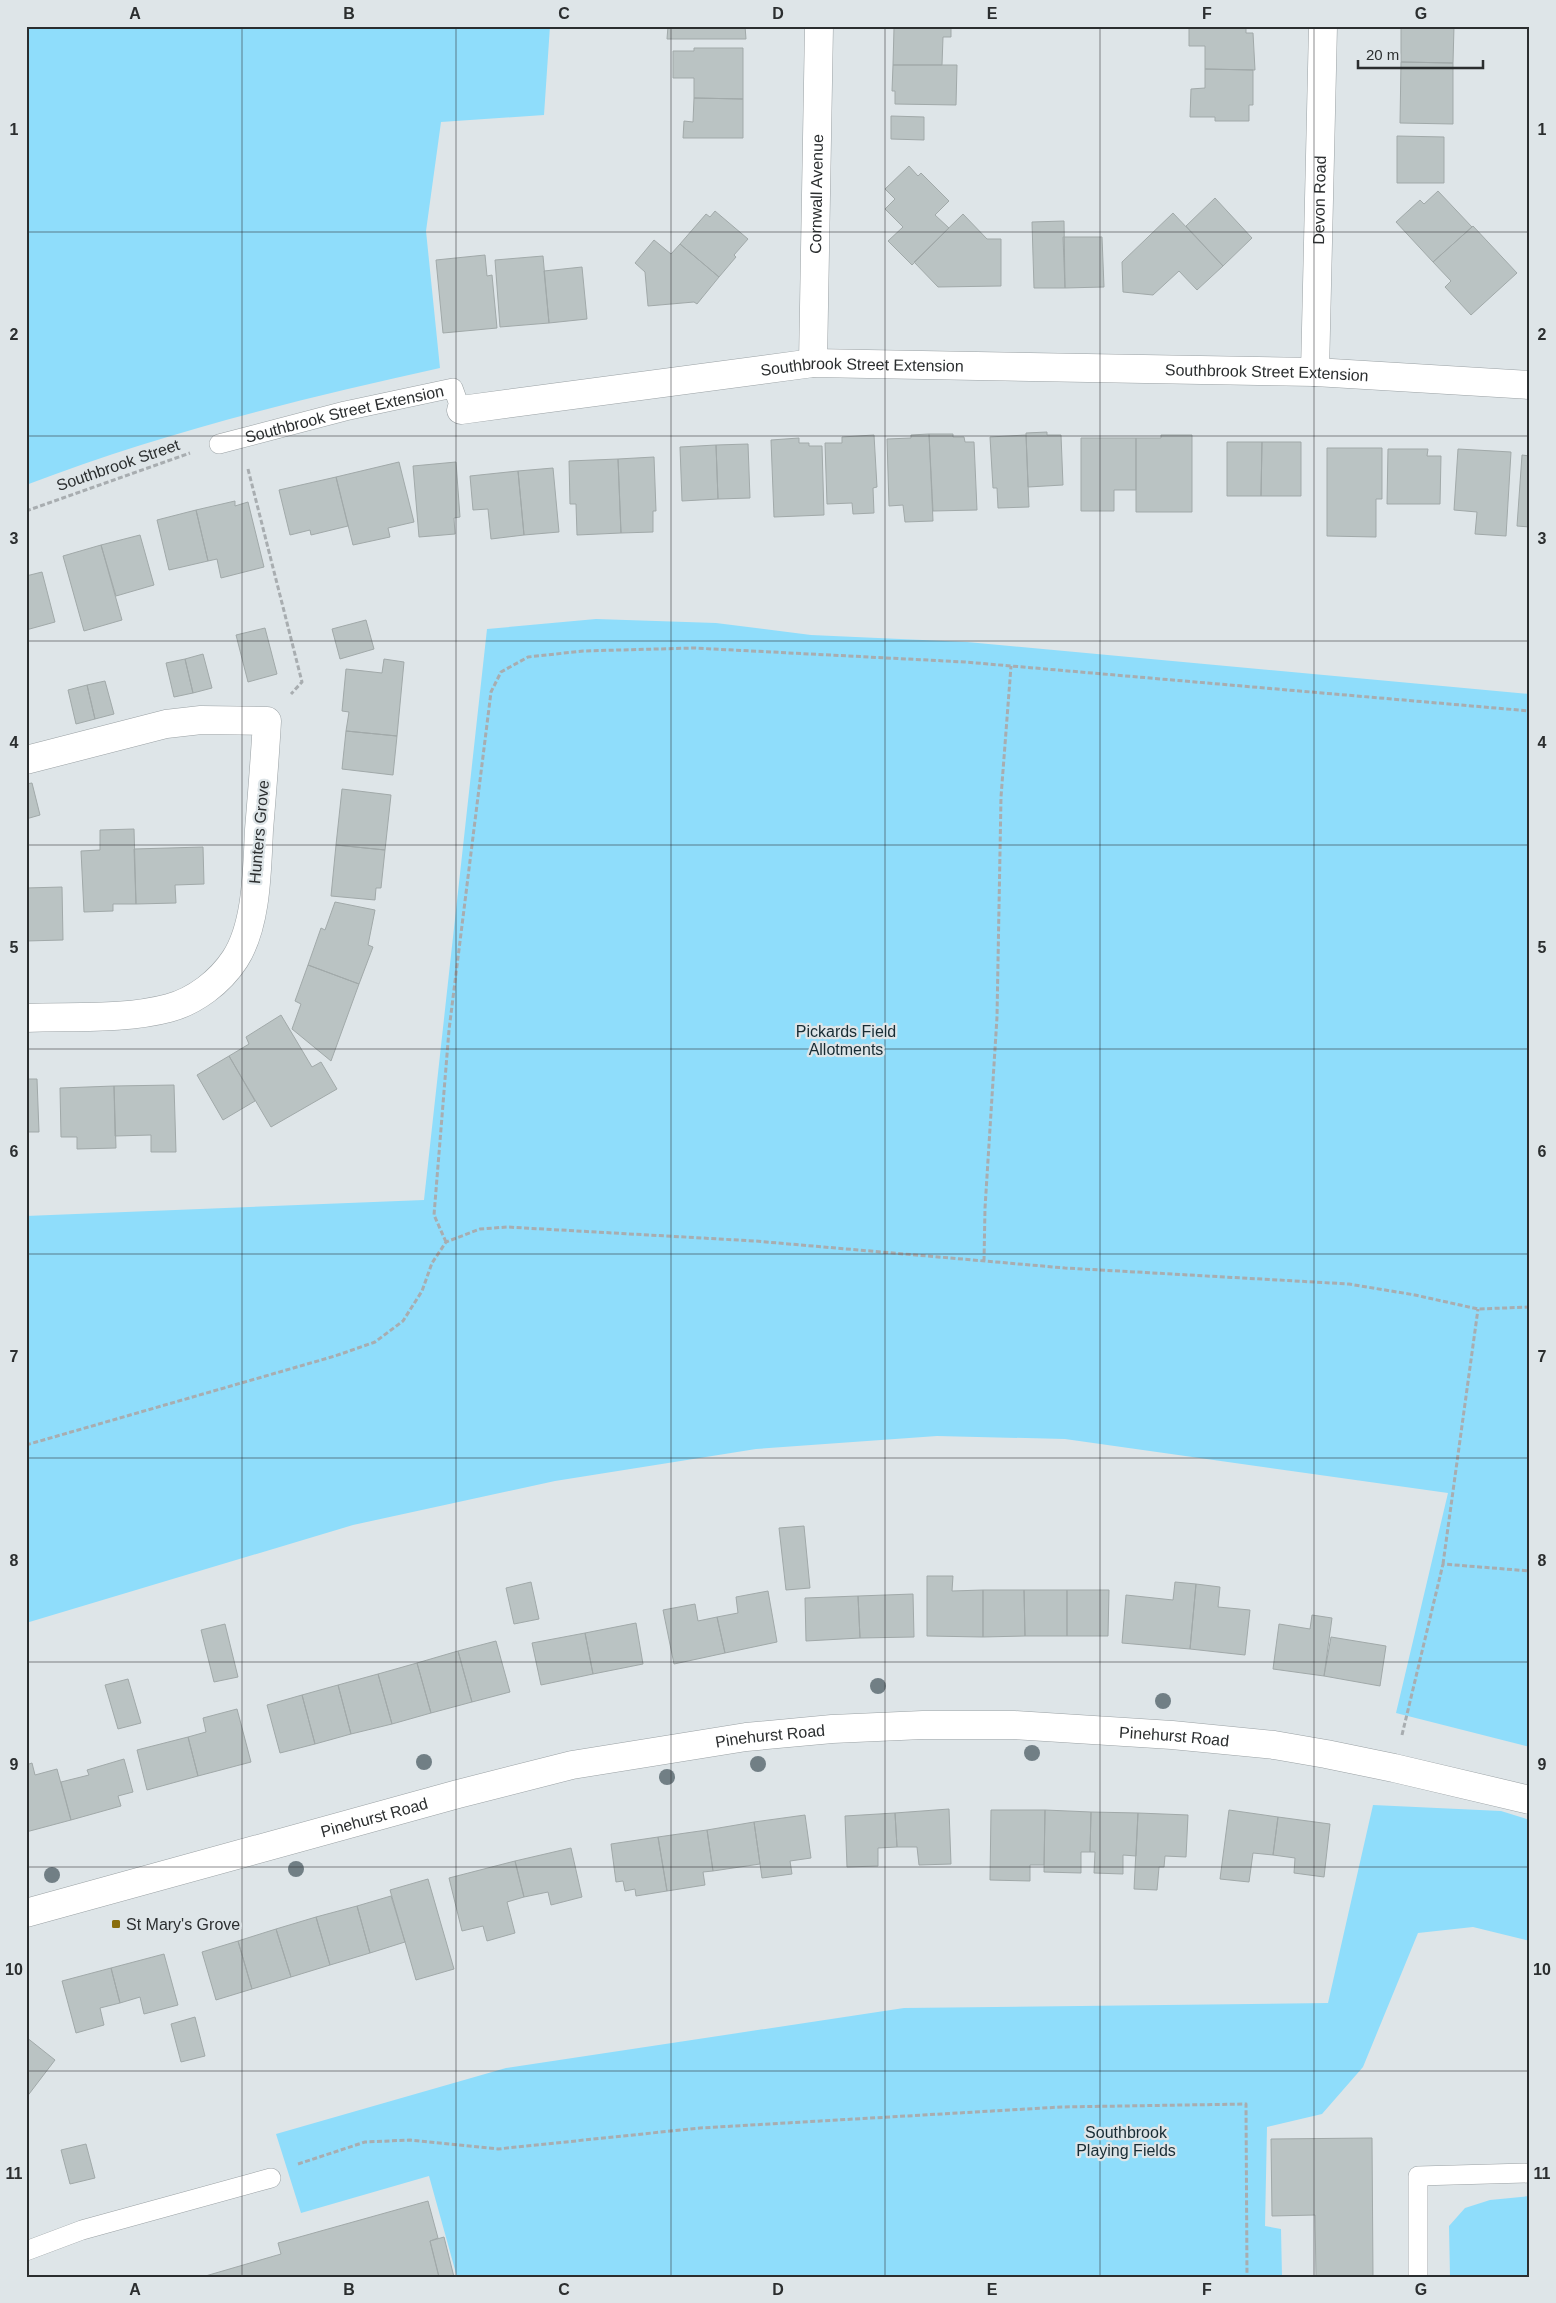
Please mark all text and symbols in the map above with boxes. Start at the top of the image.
text: A [129,5,141,22]
text: B [343,5,355,22]
text: C [558,5,570,22]
text: D [772,5,784,22]
text: E [987,5,998,22]
text: F [1202,5,1212,22]
text: G [1415,5,1427,22]
scale bar [1358,38,1484,70]
text: 20 m [1366,46,1399,63]
text: 1 [10,121,19,138]
text: 1 [1538,121,1547,138]
street label: Cornwall Avenue [806,134,826,254]
street label: Devon Road [1309,155,1329,245]
text: 2 [10,326,19,343]
text: 2 [1538,326,1547,343]
street label: Southbrook Street Extension [759,354,964,378]
street label: Southbrook Street Extension [1165,361,1369,384]
street label: Southbrook Street Extension [243,382,445,445]
street label: Southbrook Street [54,436,182,494]
text: 3 [10,530,19,547]
text: 3 [1538,530,1547,547]
text: 4 [10,734,19,751]
text: 4 [1538,734,1547,751]
street label: Hunters Grove [246,779,272,885]
text: 5 [10,939,19,956]
text: 5 [1538,939,1547,956]
park label: Pickards Field Allotments [796,1023,896,1058]
text: 6 [10,1143,19,1160]
text: 6 [1538,1143,1547,1160]
text: 7 [10,1348,19,1365]
text: 7 [1538,1348,1547,1365]
text: 8 [10,1552,19,1569]
text: 8 [1538,1552,1547,1569]
street label: Pinehurst Road [714,1721,826,1750]
street label: Pinehurst Road [1119,1723,1230,1749]
text: 9 [10,1756,19,1773]
text: 9 [1538,1756,1547,1773]
street label: Pinehurst Road [319,1794,430,1840]
place label: St Mary's Grove [126,1916,240,1933]
marker: St Mary's Grove [110,1918,122,1930]
text: 10 [5,1961,23,1978]
text: 10 [1533,1961,1551,1978]
park label: Southbrook Playing Fields [1076,2124,1176,2159]
text: 11 [6,2165,23,2182]
text: 11 [1534,2165,1551,2182]
text: A [129,2281,141,2298]
text: B [343,2281,355,2298]
text: C [558,2281,570,2298]
text: D [772,2281,784,2298]
text: E [987,2281,998,2298]
text: F [1202,2281,1212,2298]
text: G [1415,2281,1427,2298]

